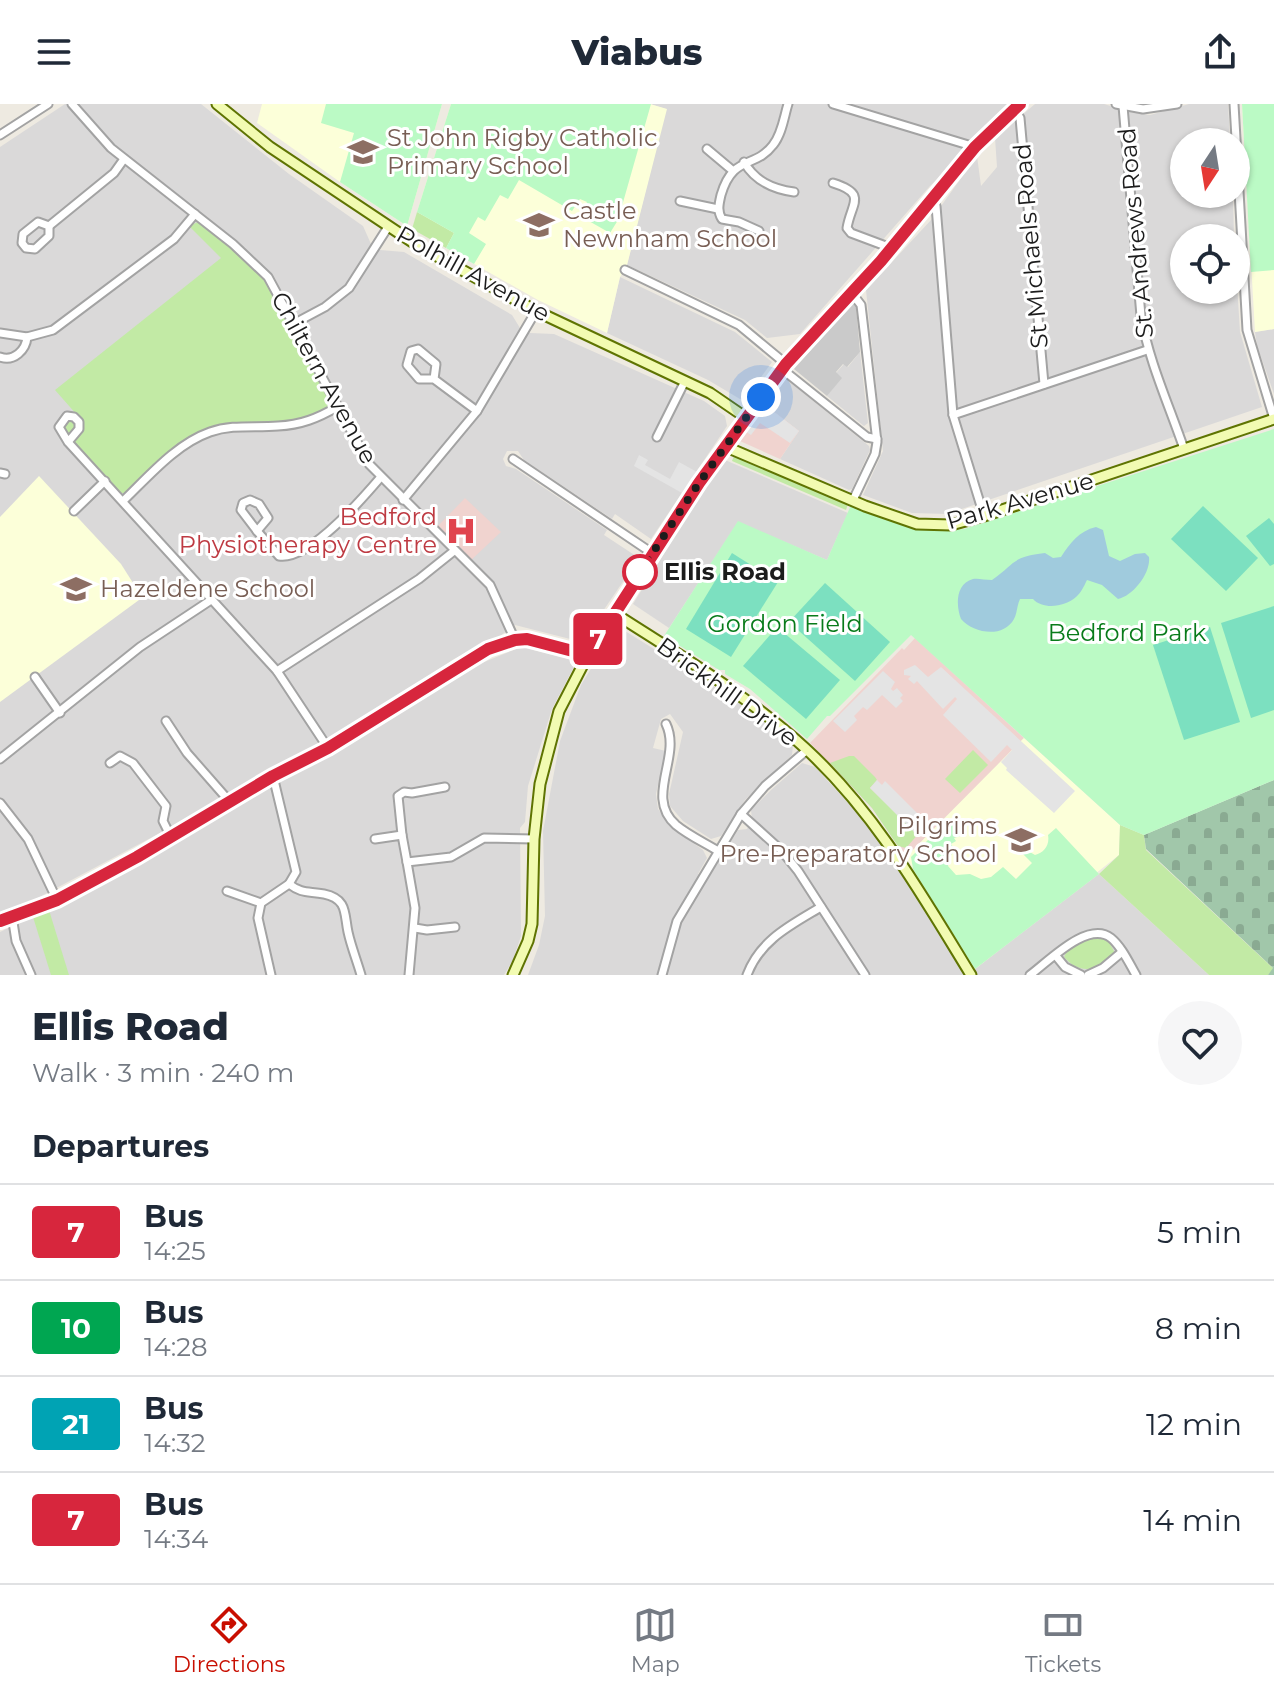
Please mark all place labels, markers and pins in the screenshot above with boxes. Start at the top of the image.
place label: St John Rigby Catholic Primary School [387,123,658,180]
school or university icon: St John Rigby Catholic Primary School [346,135,380,169]
place label: Castle Newnham School [563,196,777,253]
school or university icon: Castle Newnham School [522,208,556,242]
place label: Bedford Physiotherapy Centre [179,502,437,559]
hospital icon: Bedford Physiotherapy Centre [444,514,478,548]
marker: Ellis Road [623,555,657,589]
place label: Ellis Road [664,557,786,586]
school or university icon: Hazeldene School [59,572,93,606]
place label: Hazeldene School [100,574,315,603]
place label: Pilgrims Pre-Preparatory School [719,811,997,868]
school or university icon: Pilgrims Pre-Preparatory School [1004,823,1038,857]

